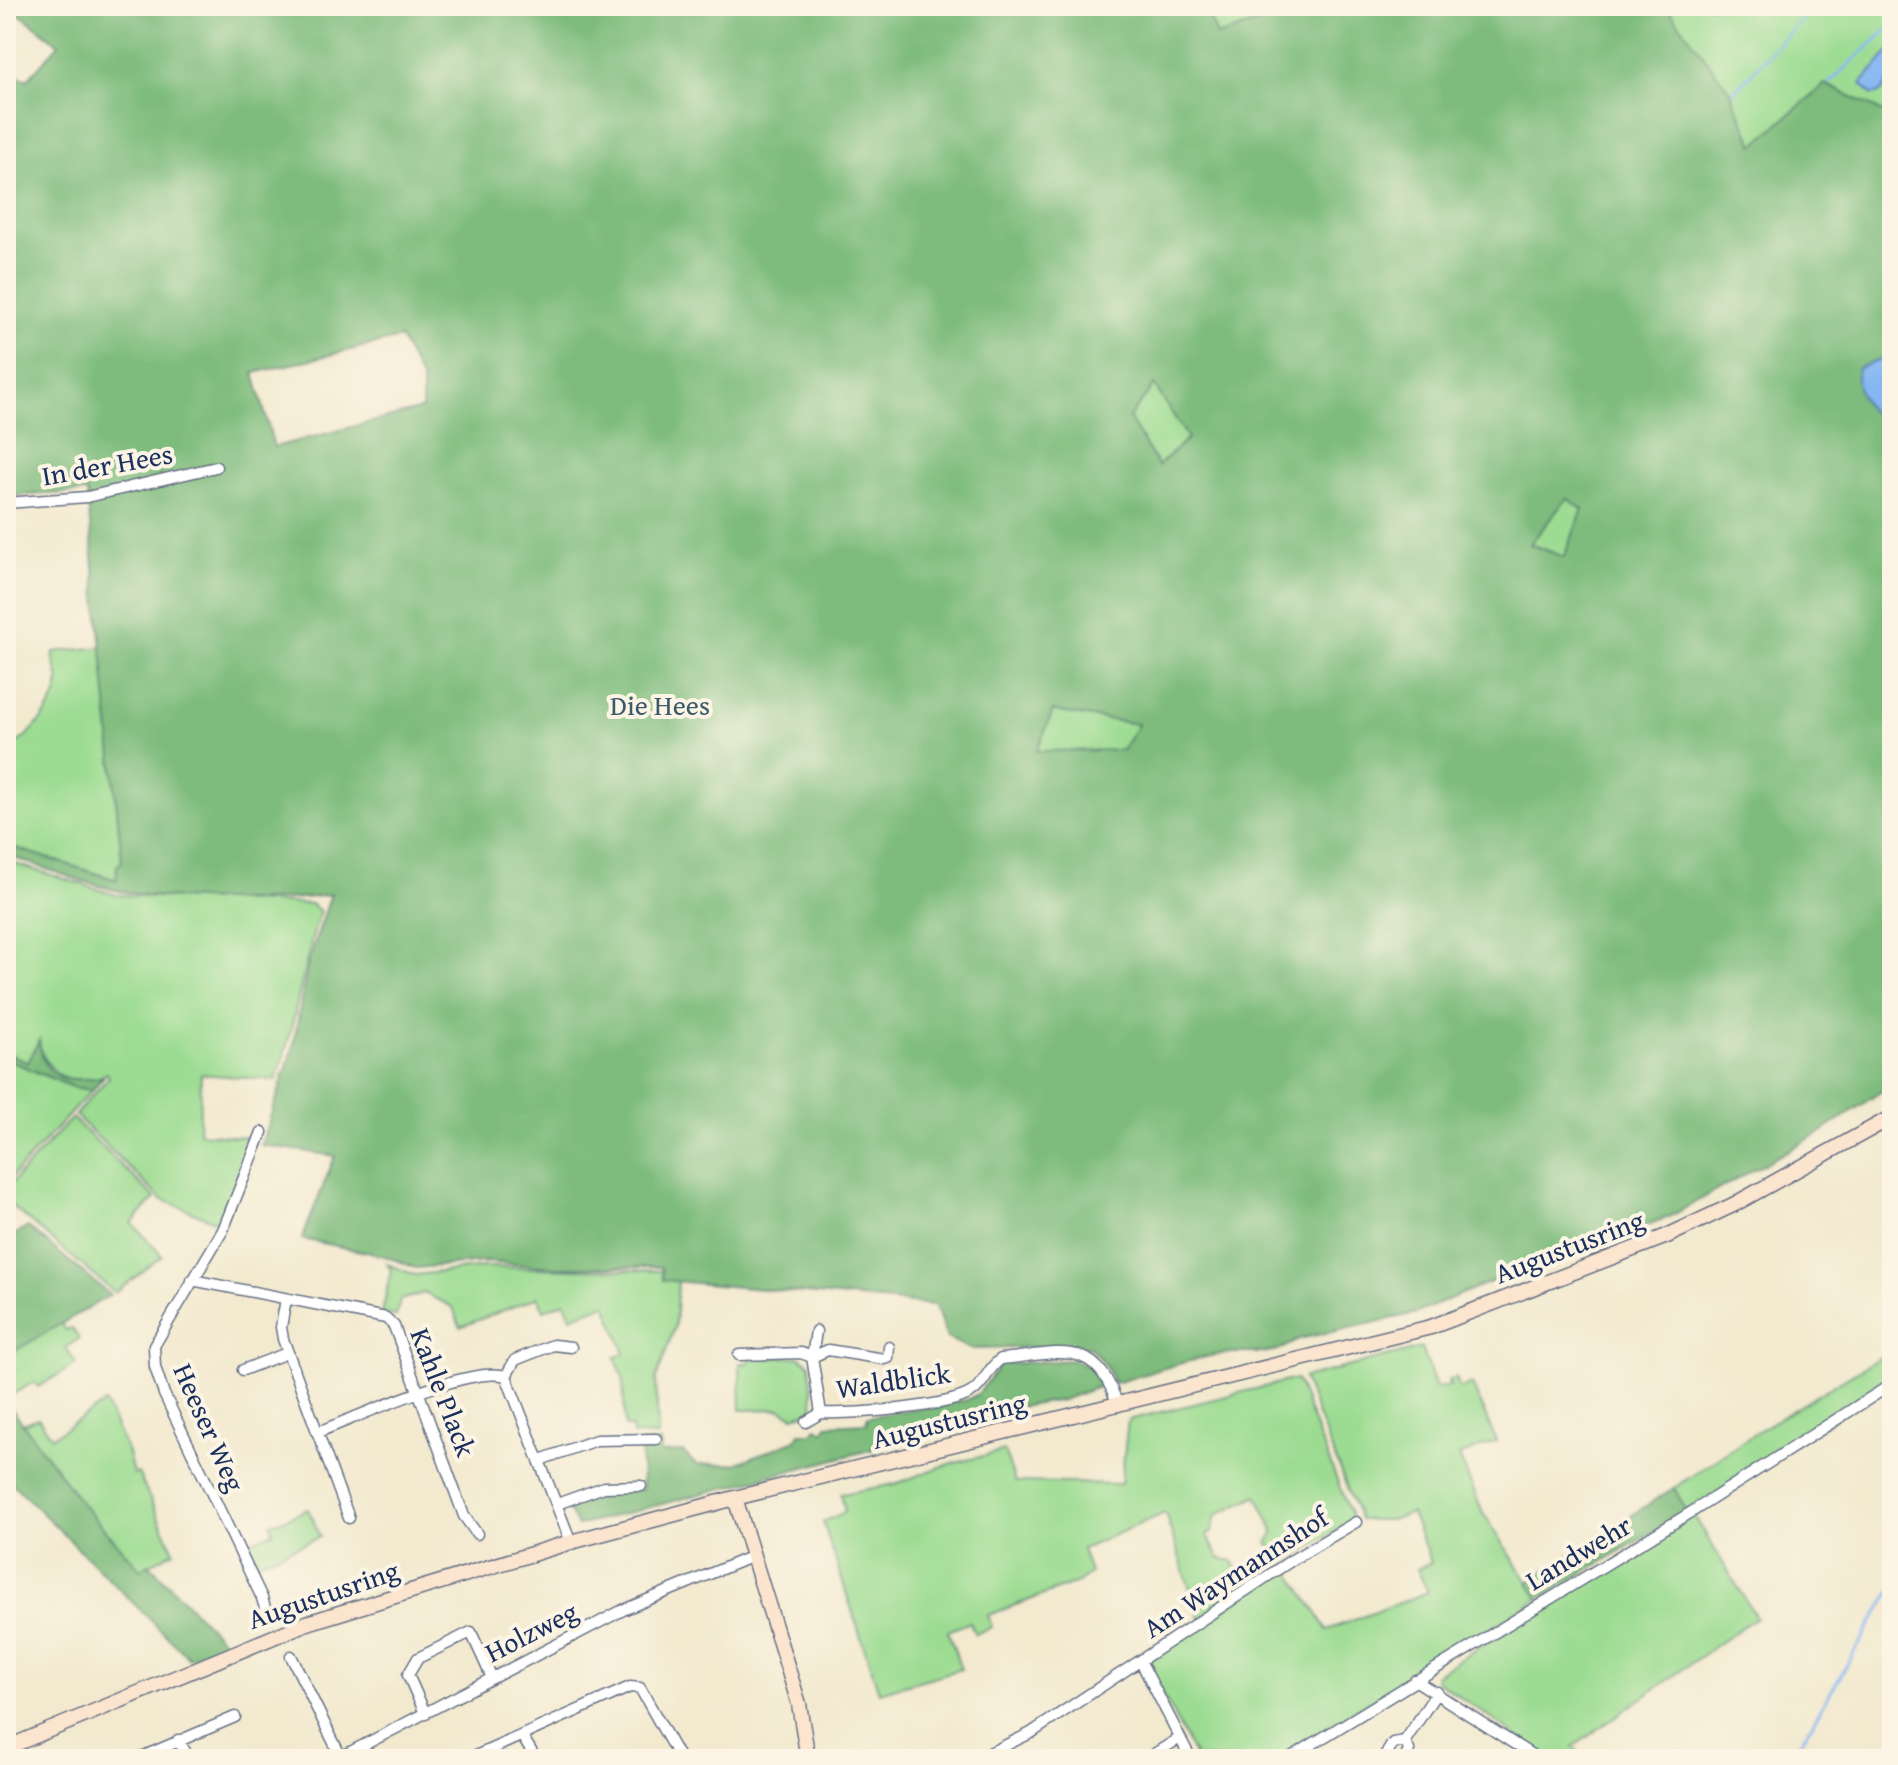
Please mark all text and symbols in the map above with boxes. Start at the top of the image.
street label: In der Hees [38,432,176,496]
park label: Die Hees [610,684,710,725]
street label: Augustusring [1488,1199,1650,1293]
street label: Kahle Plack [401,1322,488,1463]
street label: Waldblick [833,1352,954,1408]
street label: Heeser Weg [163,1356,257,1498]
street label: Augustusring [868,1381,1030,1459]
street label: Am Waymannshof [1134,1495,1338,1647]
street label: Landwehr [1517,1504,1639,1600]
street label: Augustusring [242,1549,404,1639]
street label: Holzweg [477,1590,585,1672]

